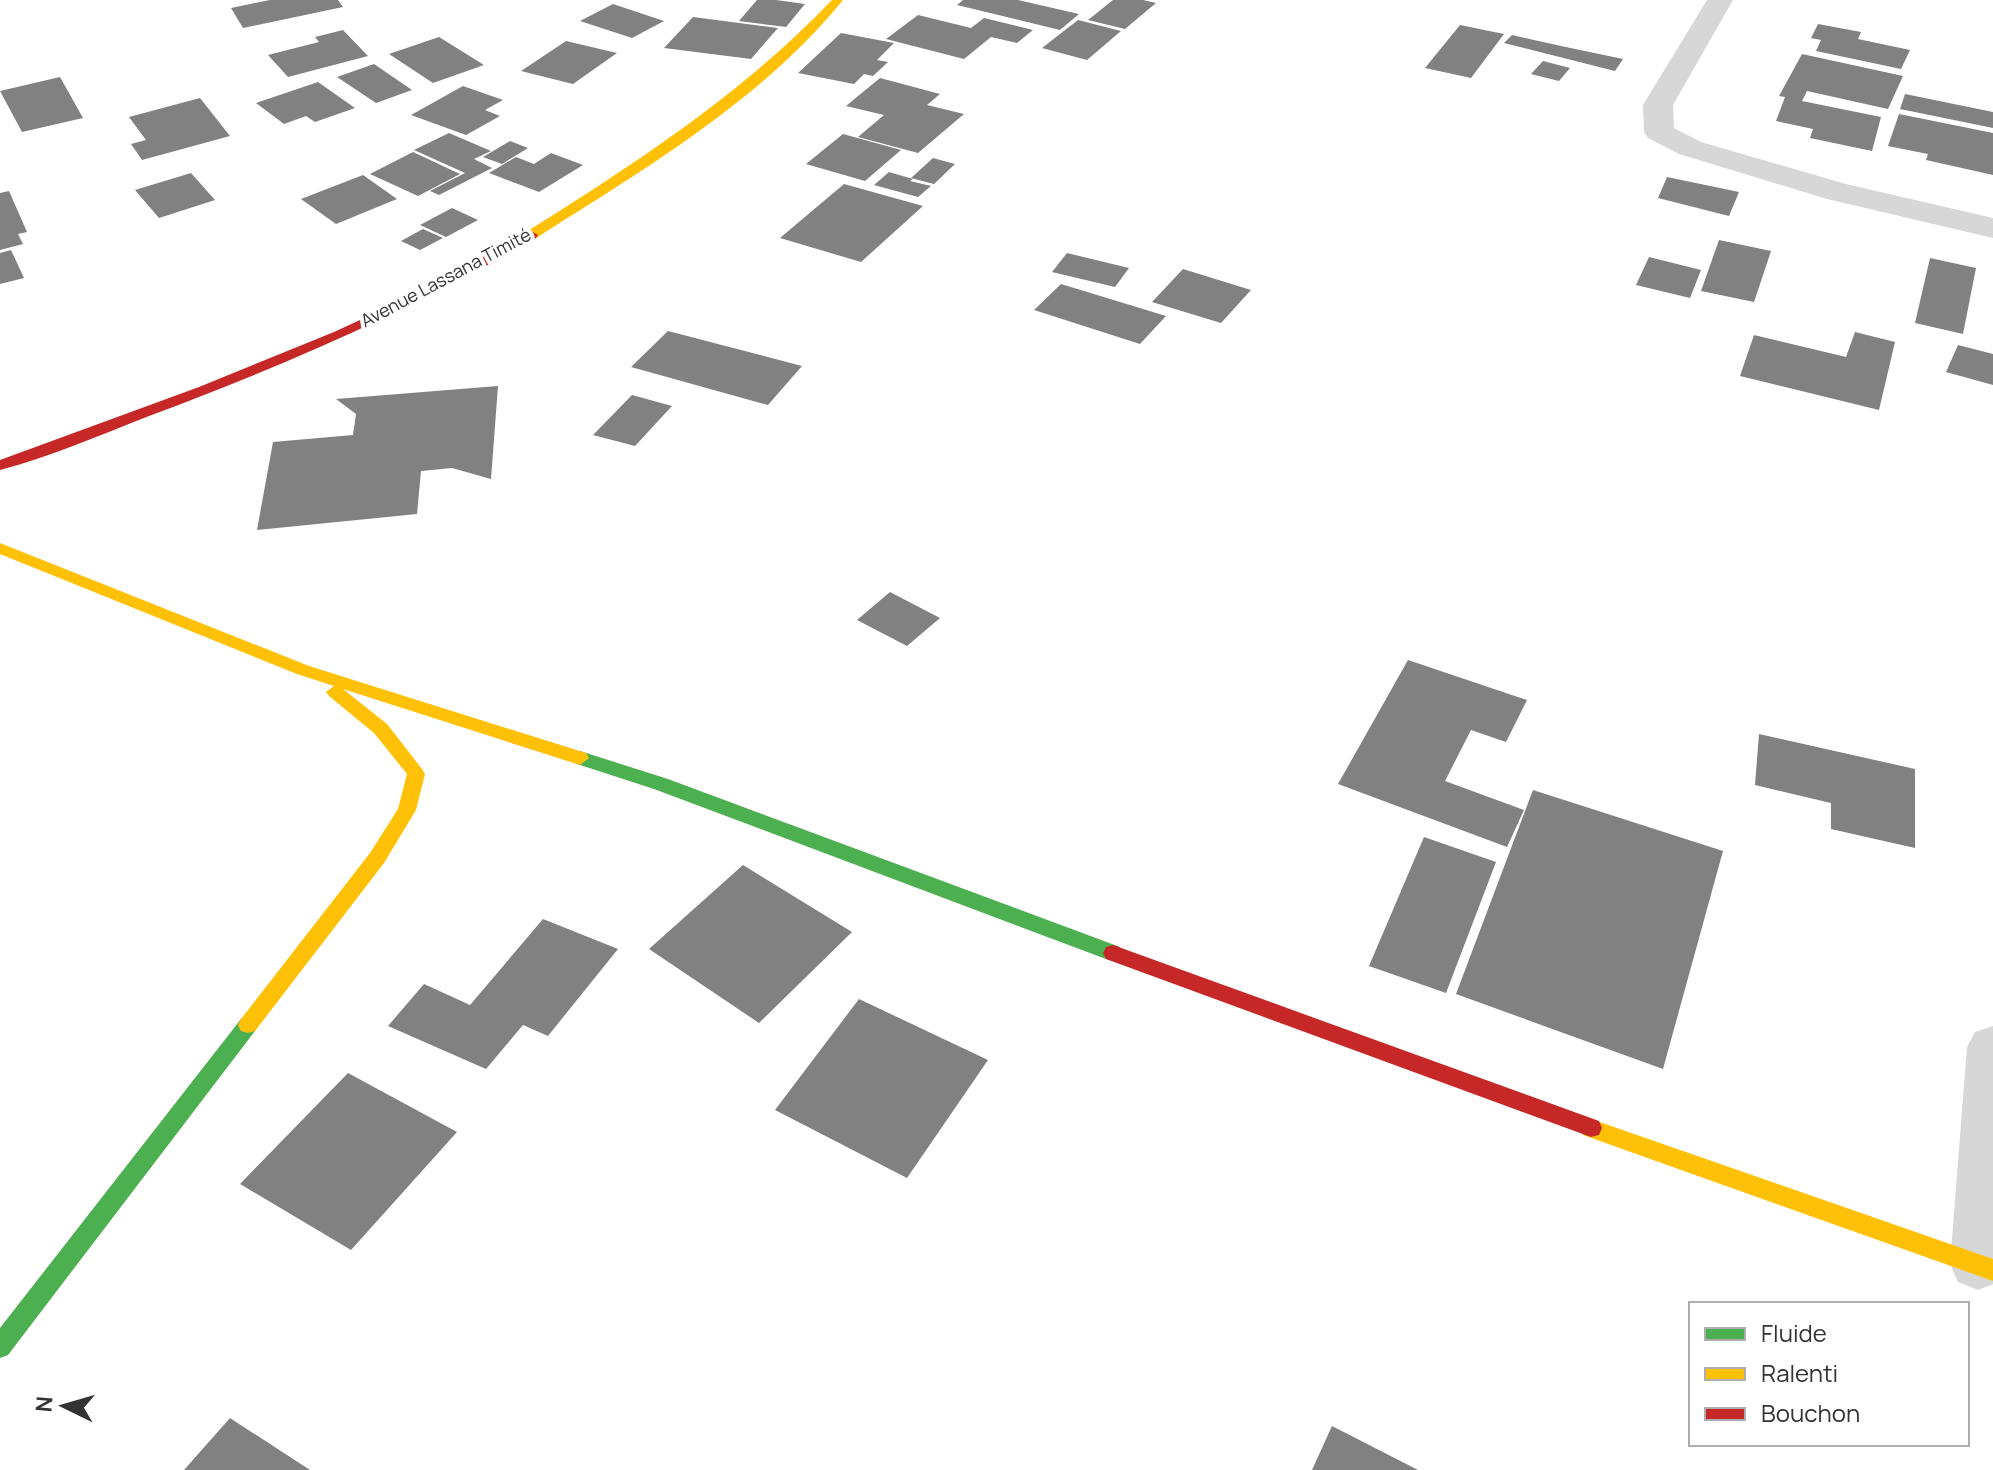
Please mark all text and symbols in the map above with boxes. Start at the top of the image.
street label: Avenue Lassana Timité [356,222,535,332]
legend [1689,1302,1969,1446]
text: Fluide [1761,1316,1827,1349]
text: Ralenti [1761,1356,1838,1389]
north arrow [24,1366,104,1446]
text: N [28,1395,60,1413]
text: Bouchon [1761,1396,1860,1429]

